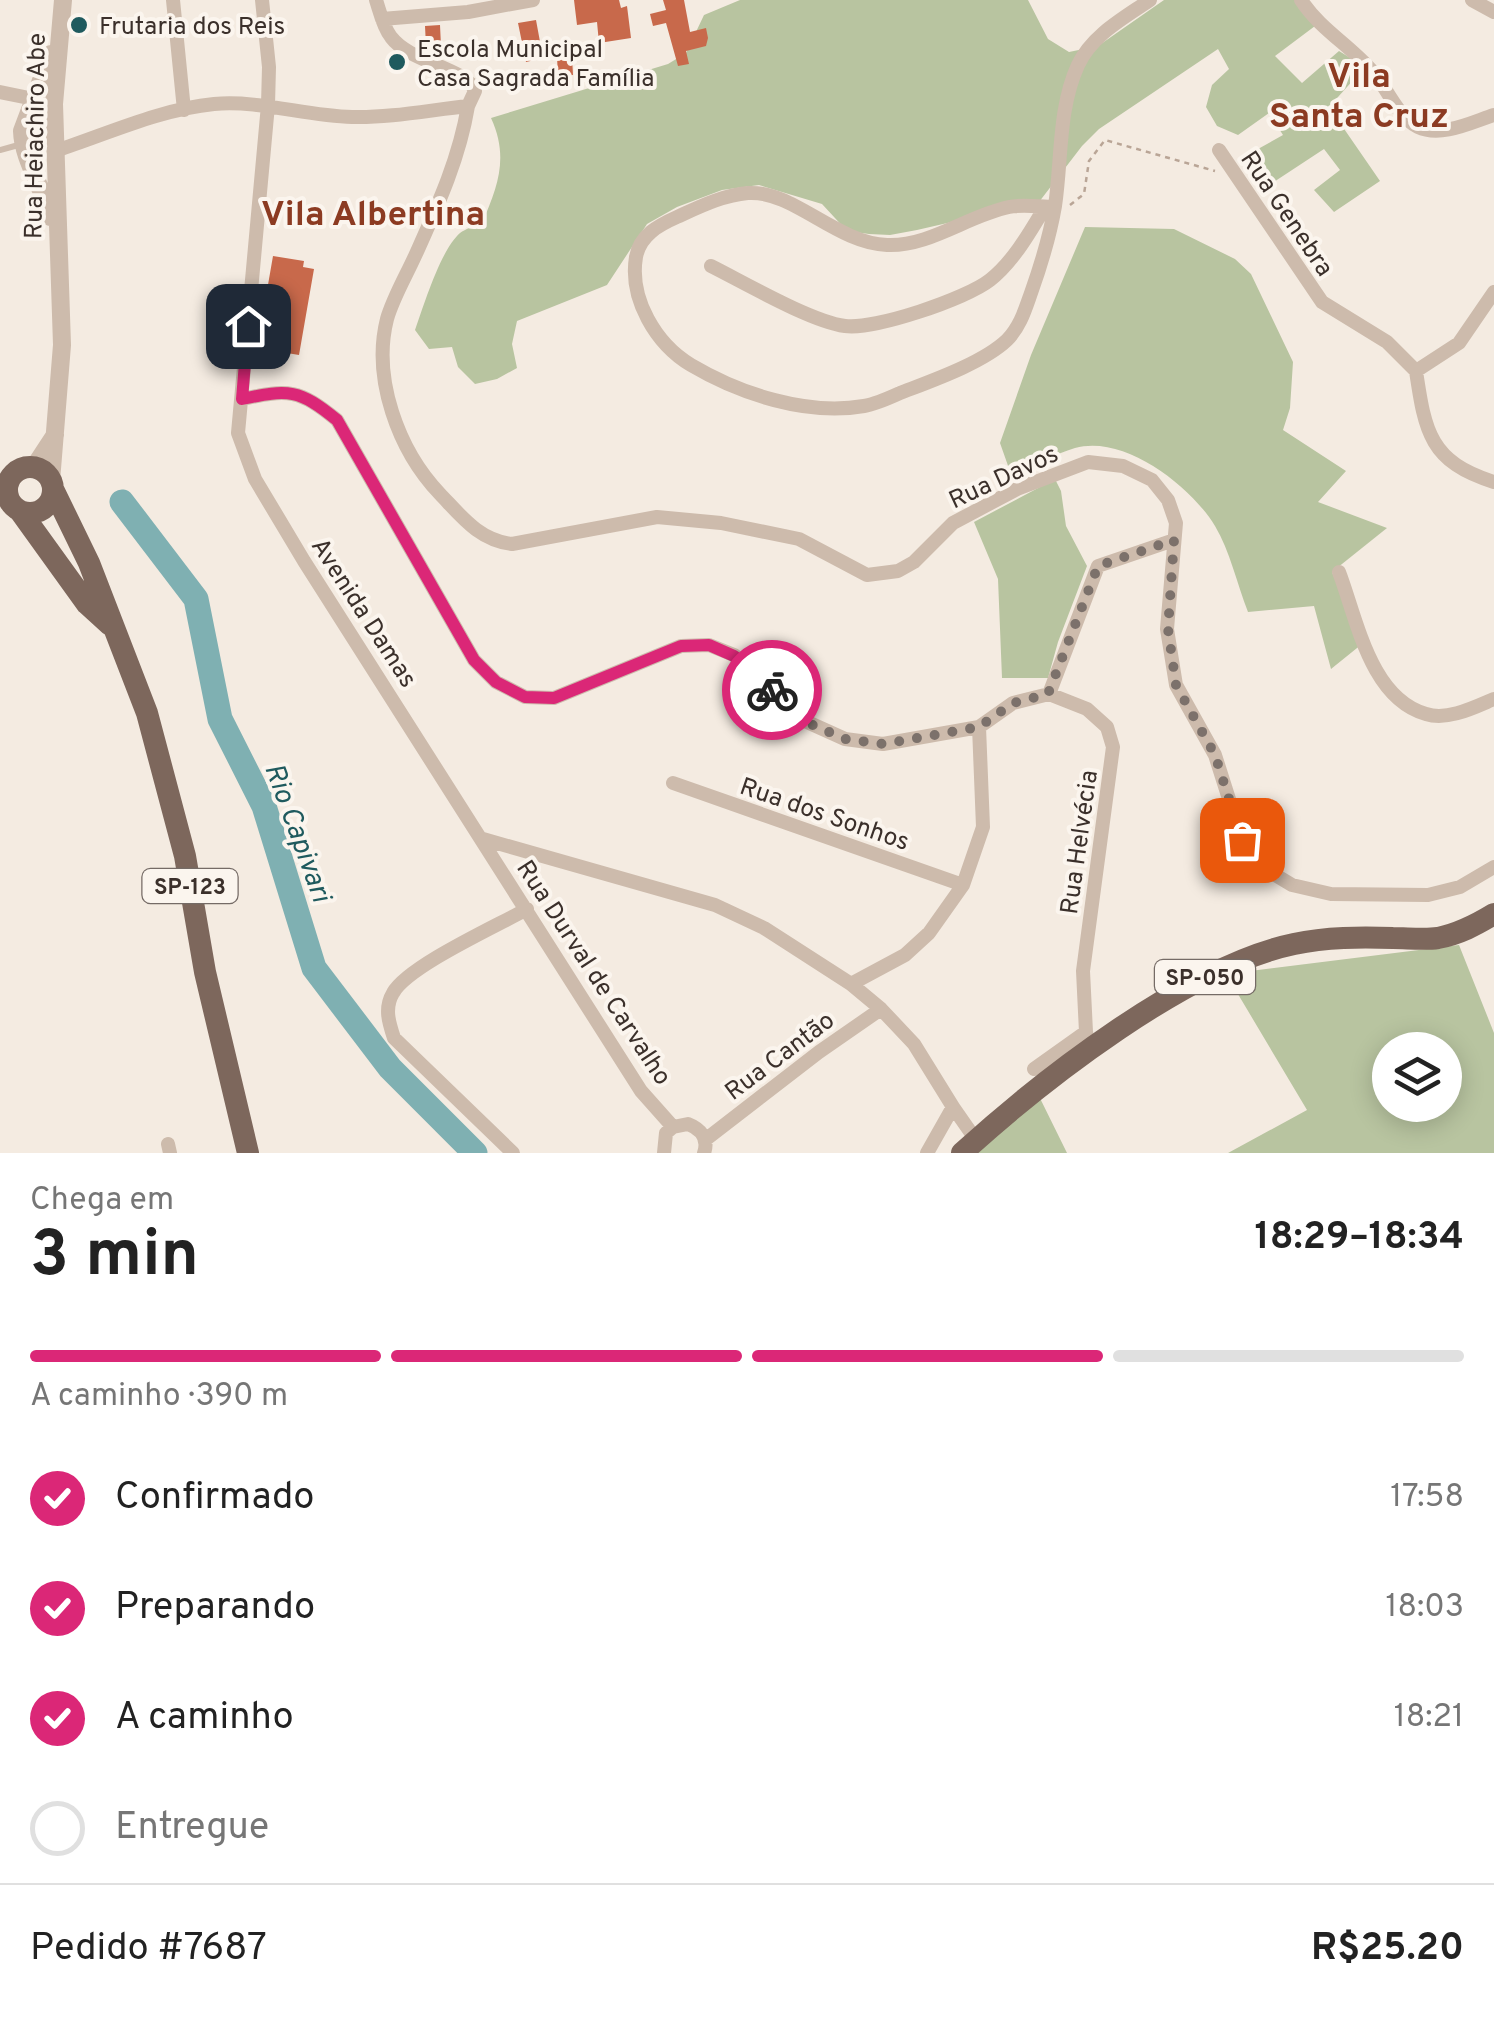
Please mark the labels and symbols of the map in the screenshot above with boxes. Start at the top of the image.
place label: Frutaria dos Reis [99,12,285,44]
marker: Frutaria dos Reis [68,14,90,36]
street label: Rua Heiachiro Abe [19,33,55,239]
place label: Escola Municipal Casa Sagrada Família [417,35,655,96]
marker: Escola Municipal Casa Sagrada Família [386,51,408,73]
district label: Vila Santa Cruz [1269,56,1449,140]
street label: Rua Genebra [1232,146,1339,284]
district label: Vila Albertina [261,194,485,238]
pin [206,284,291,369]
street label: Rua Davos [944,439,1064,518]
street label: Avenida Damas [302,533,423,694]
courier [722,640,822,740]
water label: Rio Capivari [254,759,339,909]
street label: Rua Helvécia [1055,768,1107,917]
street label: Rua dos Sonhos [735,772,913,860]
pin [1200,798,1285,883]
street label: Rua Durval de Carvalho [508,855,677,1092]
road number: SP-123 [142,869,238,903]
road number: SP-050 [1155,960,1255,994]
street label: Rua Cantão [720,1006,842,1109]

